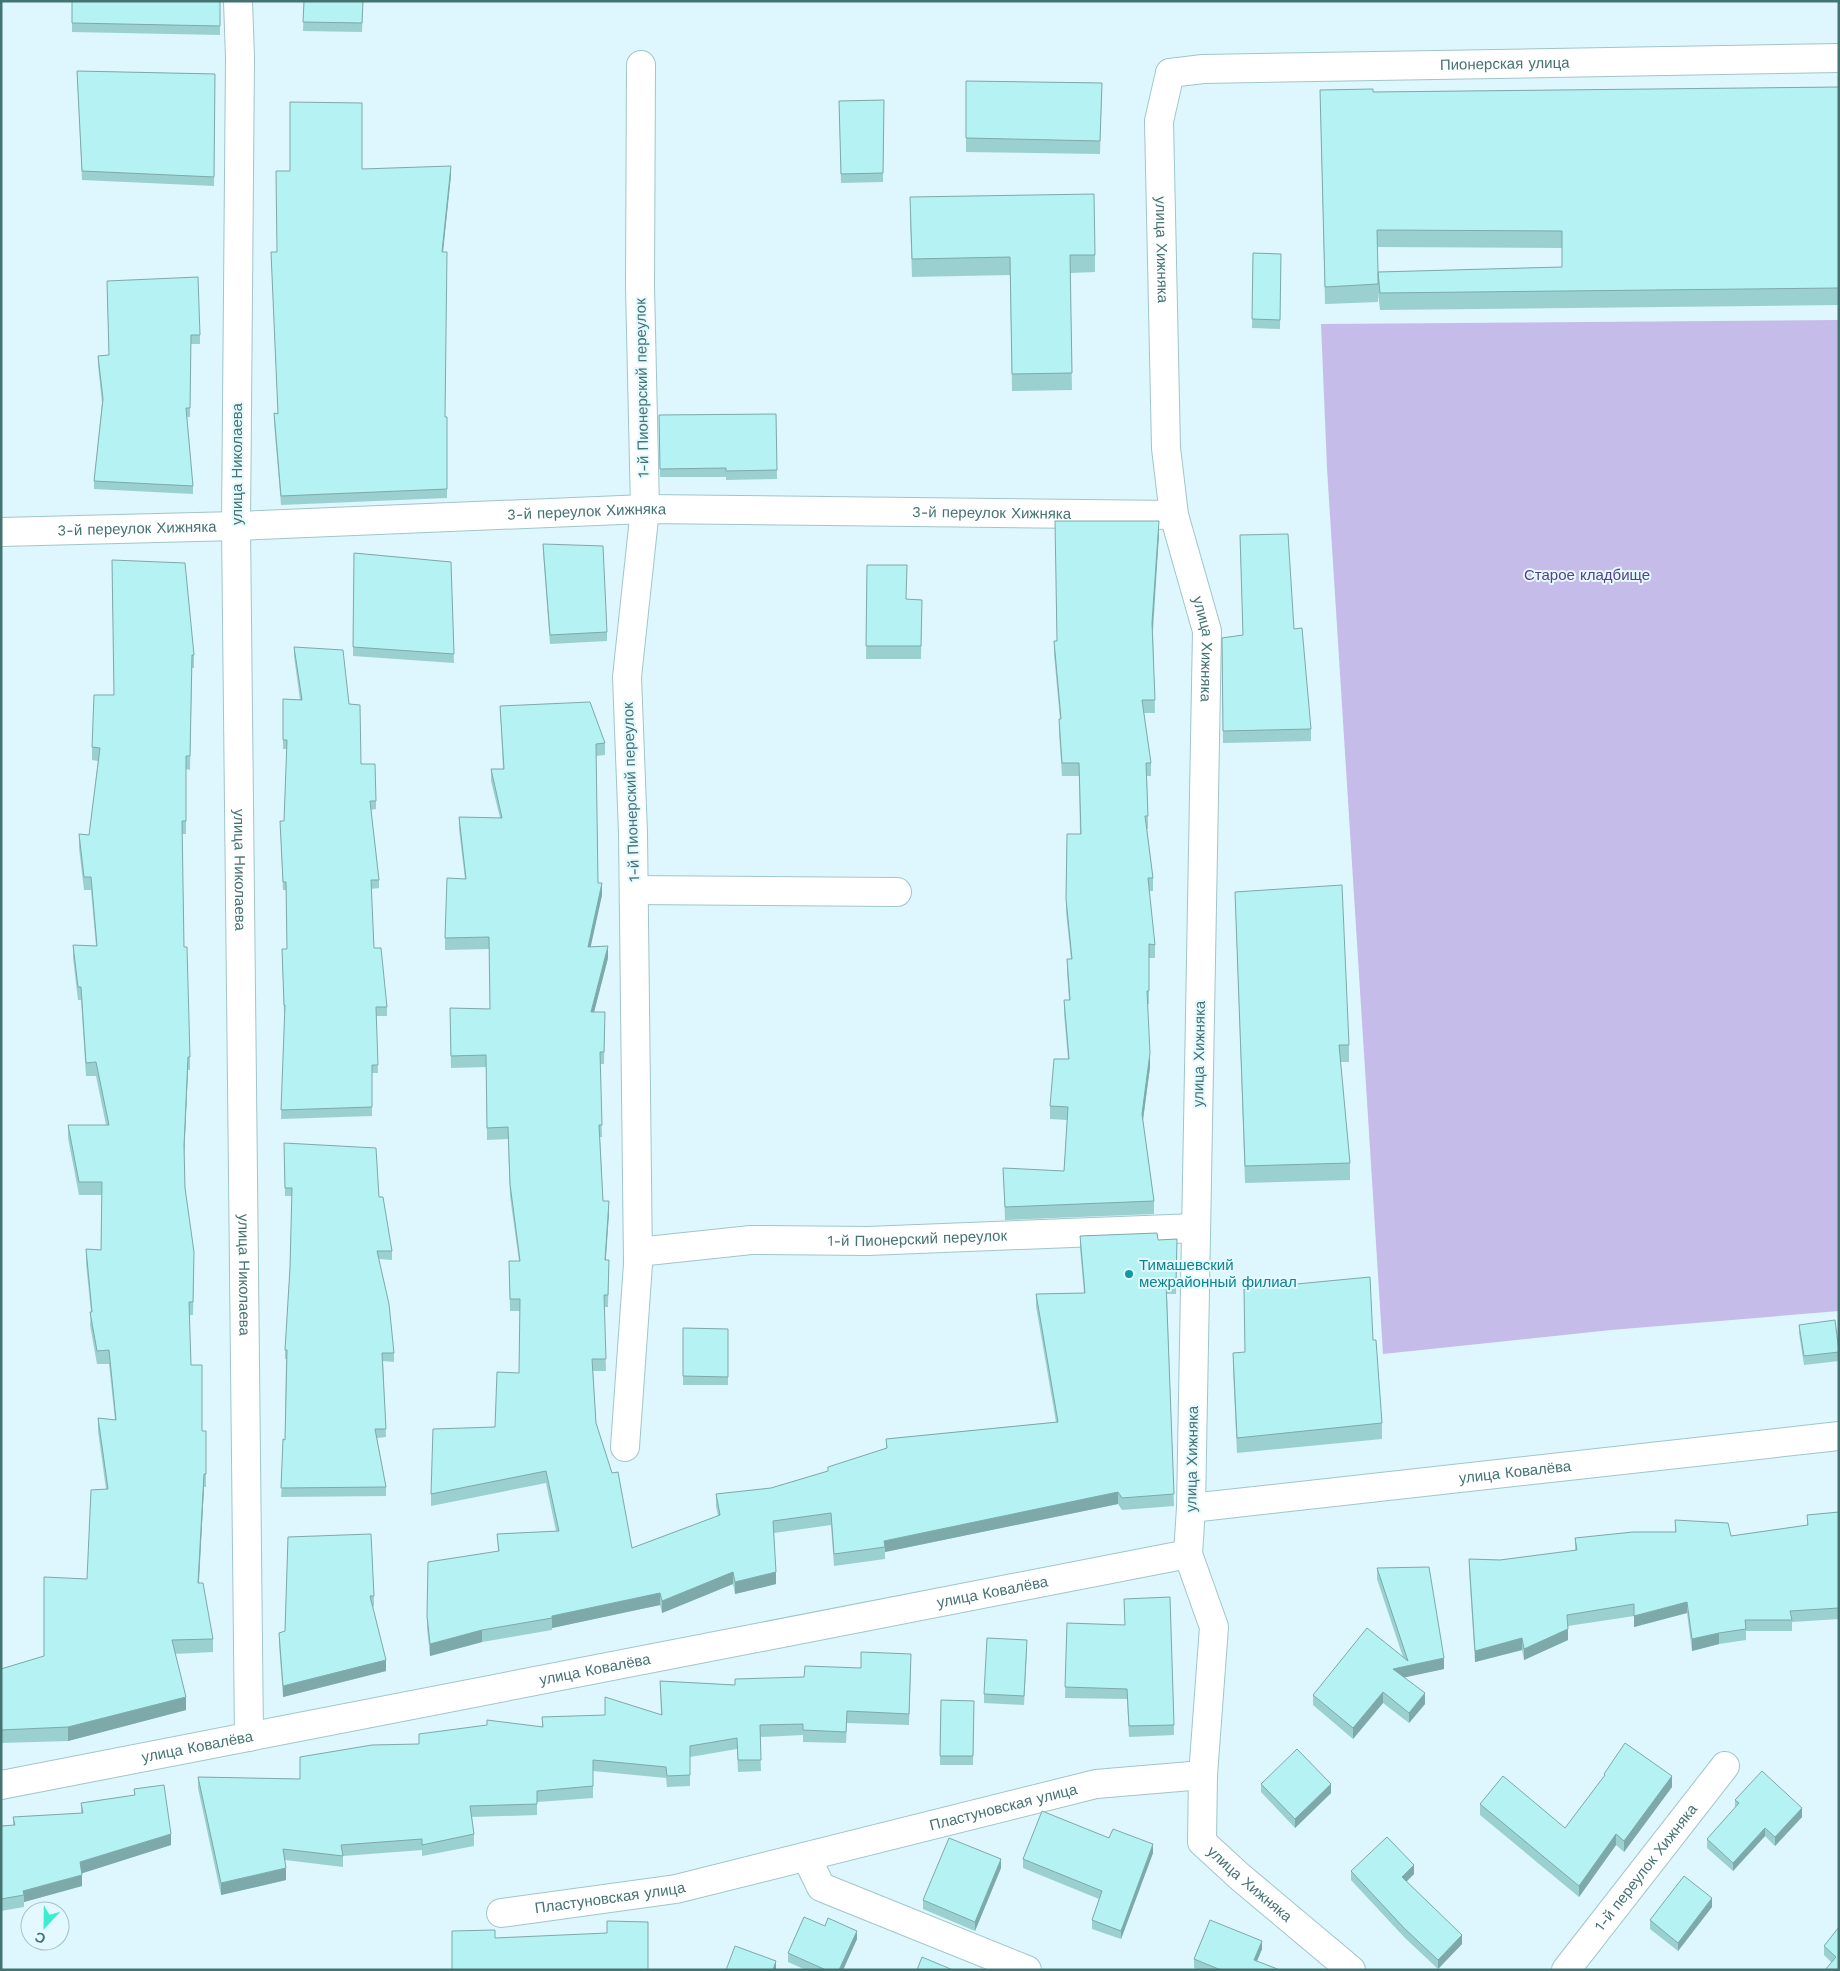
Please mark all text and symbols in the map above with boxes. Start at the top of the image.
street label: Пионерская улица [1440,54,1570,74]
street label: улица Хижняка [1152,196,1172,304]
street label: 1-й Пионерский переулок [631,298,653,478]
street label: улица Николаева [228,402,246,525]
street label: 3-й переулок Хижняка [507,500,667,524]
street label: 3-й переулок Хижняка [912,503,1072,523]
street label: 3-й переулок Хижняка [57,517,217,540]
park label: Старое кладбище [1524,566,1650,584]
street label: улица Хижняка [1189,594,1216,703]
street label: 1-й Пионерский переулок [619,702,643,882]
street label: улица Николаева [230,809,249,932]
street label: улица Хижняка [1189,1000,1209,1107]
street label: улица Николаева [234,1214,254,1337]
street label: 1-й Пионерский переулок [828,1226,1008,1250]
place label: Тимашевский межрайонный филиал [1139,1256,1297,1291]
marker: Тимашевский межрайонный филиал [1123,1268,1135,1280]
street label: улица Хижняка [1182,1405,1202,1512]
street label: улица Ковалёва [1458,1457,1573,1487]
street label: улица Ковалёва [935,1572,1050,1612]
street label: улица Ковалёва [538,1650,653,1689]
street label: улица Ковалёва [140,1727,255,1766]
street label: Пластуновская улица [928,1780,1080,1834]
street label: 1-й переулок Хижняка [1591,1800,1701,1935]
street label: улица Хижняка [1203,1842,1296,1926]
street label: Пластуновская улица [534,1878,688,1917]
north arrow [20,1901,70,1951]
text: С [32,1929,48,1947]

